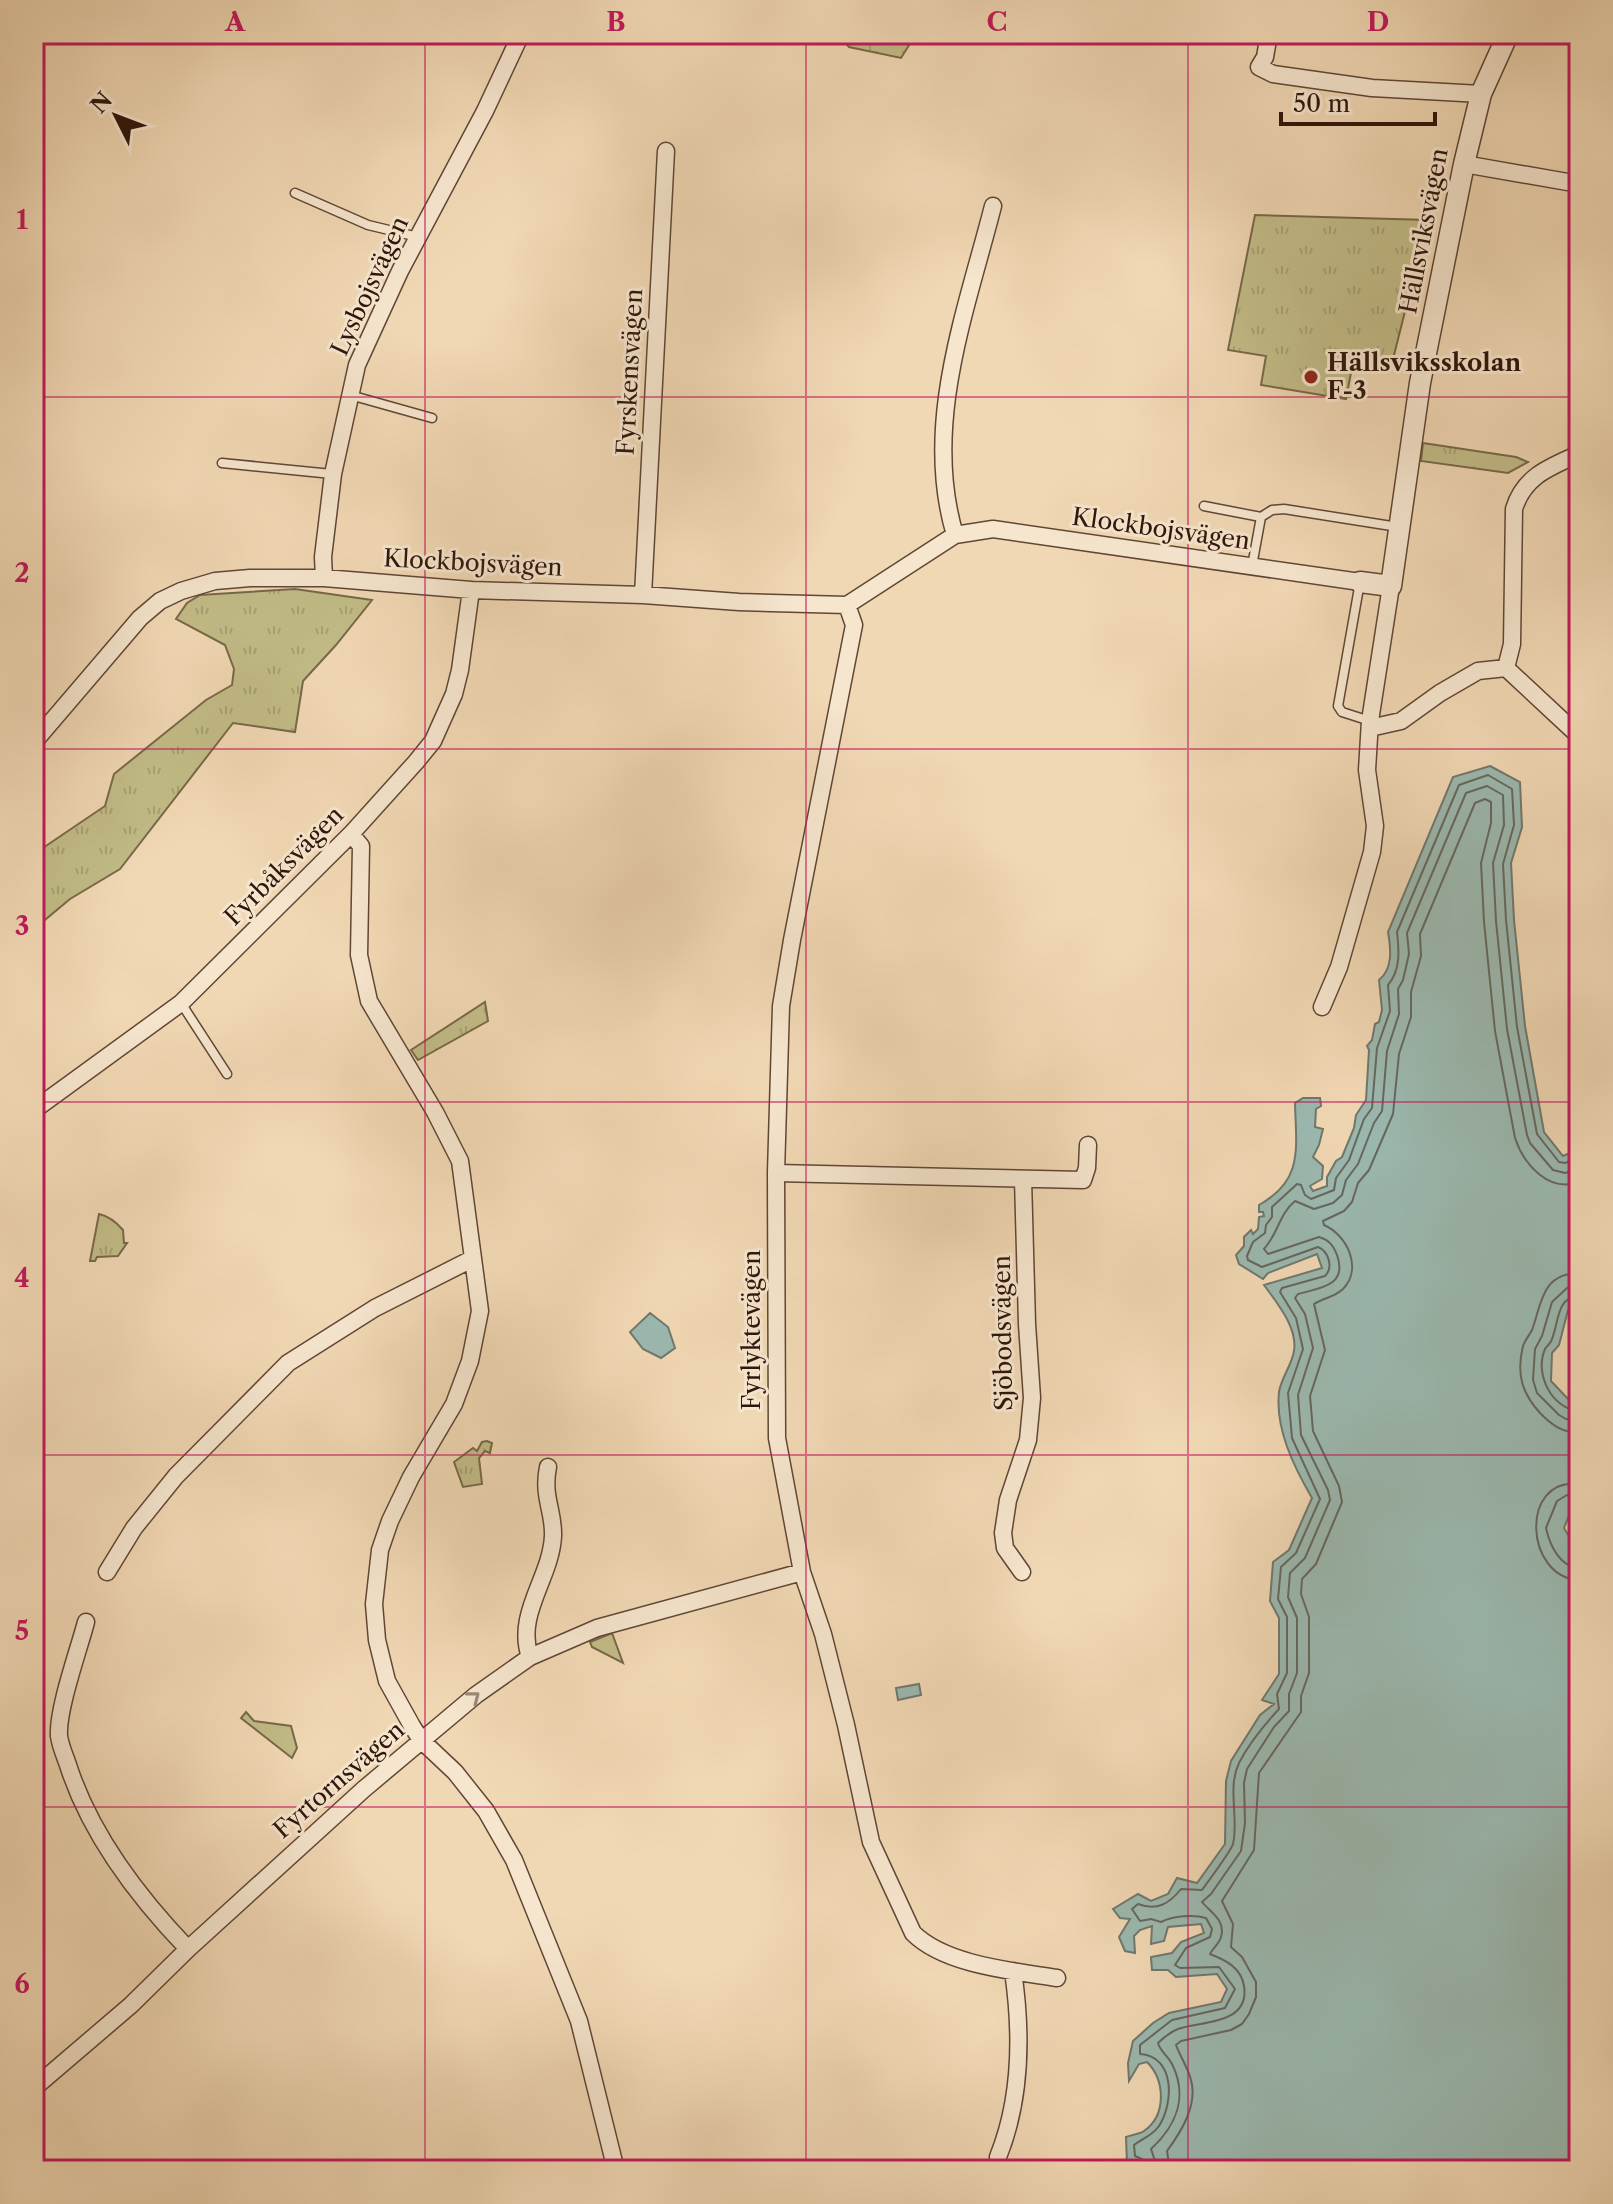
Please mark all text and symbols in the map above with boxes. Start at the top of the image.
text: A [224,6,246,38]
text: B [606,6,626,38]
text: C [987,6,1007,38]
text: D [1367,6,1389,38]
north arrow [76,76,156,156]
scale bar [1281,76,1435,126]
text: N [85,87,118,119]
text: 50 m [1293,89,1350,118]
street label: Hällsviksvägen [1393,146,1454,316]
text: 1 [16,204,28,236]
street label: Lysbojsvägen [325,212,414,360]
street label: Fyrskensvägen [611,288,648,456]
place label: Hällsviksskolan F-3 [1327,348,1522,405]
marker: Hällsviksskolan F-3 [1302,368,1320,386]
street label: Klockbojsvägen [1070,502,1252,555]
street label: Klockbojsvägen [383,543,563,582]
text: 2 [14,557,30,589]
street label: Fyrbåksvägen [218,800,349,931]
text: 3 [15,910,29,942]
street label: Fyrlyktevägen [737,1250,766,1410]
street label: Sjöbodsvägen [987,1255,1018,1411]
text: 4 [14,1262,30,1294]
text: 5 [15,1615,29,1647]
one-way arrow [465,1692,480,1706]
street label: Fyrtornsvägen [267,1715,410,1844]
text: 6 [14,1968,30,2000]

